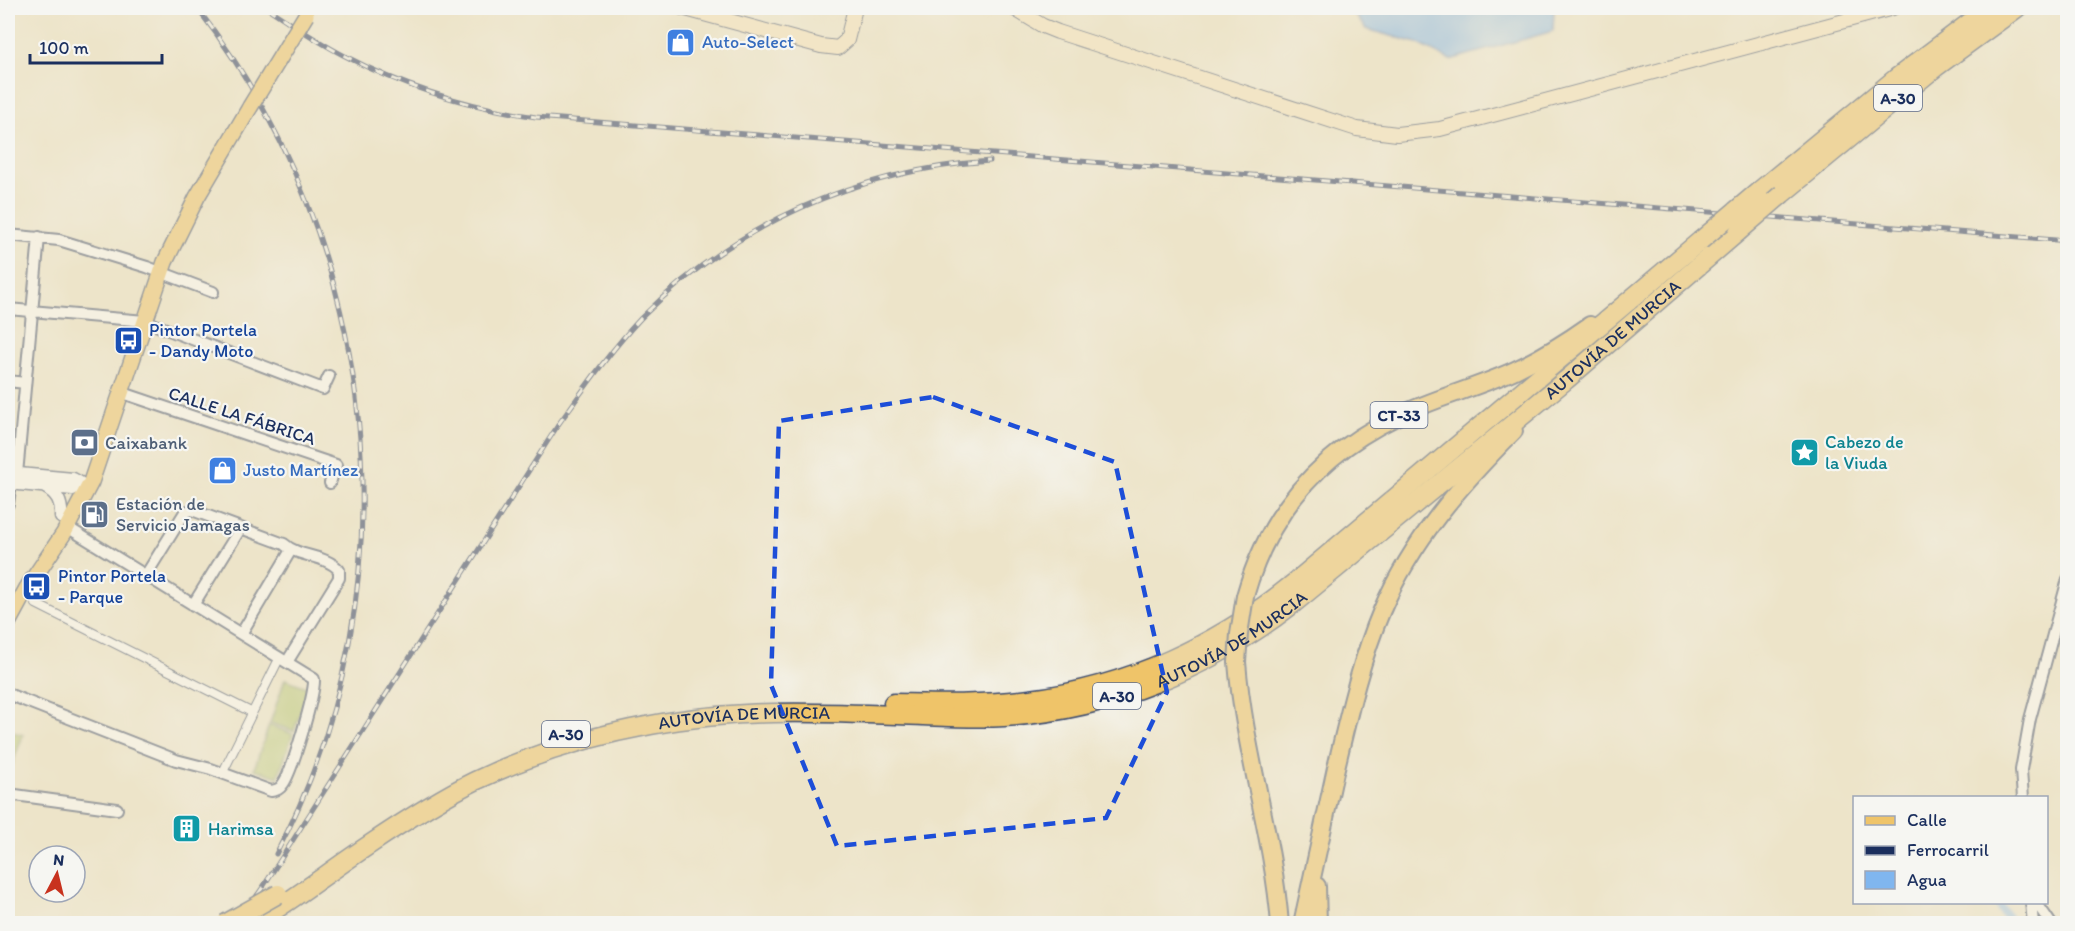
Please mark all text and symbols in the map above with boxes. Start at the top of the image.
shop icon: Auto-Select [665,26,697,58]
scale bar [30,27,162,65]
place label: Auto-Select [702,31,794,53]
text: 100 m [39,37,89,59]
road number: A-30 [1874,85,1922,111]
street label: AUTOVÍA DE MURCIA [1540,275,1686,404]
place label: Pintor Portela - Dandy Moto [149,319,257,362]
bus stop icon: Pintor Portela - Dandy Moto [112,324,144,356]
street label: CALLE LA FÁBRICA [166,382,319,450]
road number: CT-33 [1370,402,1428,428]
bank icon: Caixabank [68,427,100,459]
place label: Cabezo de la Viuda [1825,431,1904,474]
place label: Caixabank [105,432,188,454]
place icon: Cabezo de la Viuda [1788,436,1820,468]
shop icon: Justo Martínez [206,454,238,486]
place label: Justo Martínez [243,459,359,481]
place label: Estación de Servicio Jamagas [116,493,250,536]
fuel station icon: Estación de Servicio Jamagas [79,498,111,530]
place label: Pintor Portela - Parque [58,565,166,608]
bus stop icon: Pintor Portela - Parque [21,570,53,602]
street label: AUTOVÍA DE MURCIA [1153,586,1312,693]
road number: A-30 [1093,683,1141,709]
street label: AUTOVÍA DE MURCIA [656,702,831,734]
road number: A-30 [542,721,590,747]
legend [1853,796,2048,904]
text: Calle [1907,809,1947,831]
building icon: Harimsa [171,813,203,845]
place label: Harimsa [208,818,274,840]
text: Ferrocarril [1907,839,1989,861]
north arrow [27,844,87,904]
text: N [52,850,65,870]
text: Agua [1907,869,1947,891]

